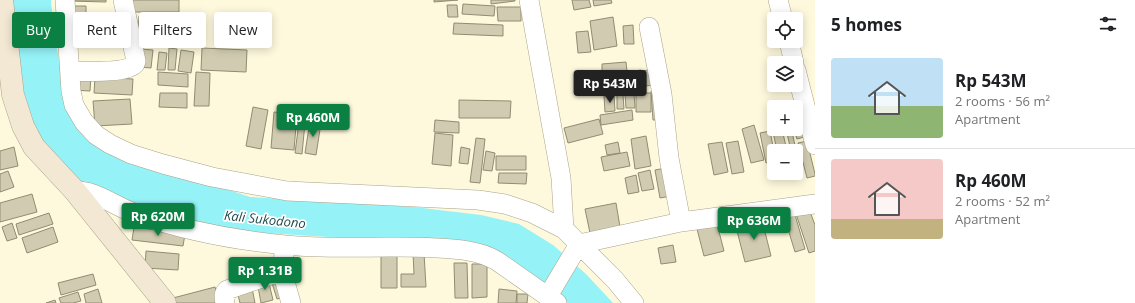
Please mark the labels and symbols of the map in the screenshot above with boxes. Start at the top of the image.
pin: Rp 543M [573,70,647,104]
pin: Rp 460M [276,104,350,138]
pin: Rp 620M [121,203,195,237]
water label: Kali Sukodono [223,206,307,232]
pin: Rp 636M [717,207,791,241]
pin: Rp 1.31B [224,257,306,291]

